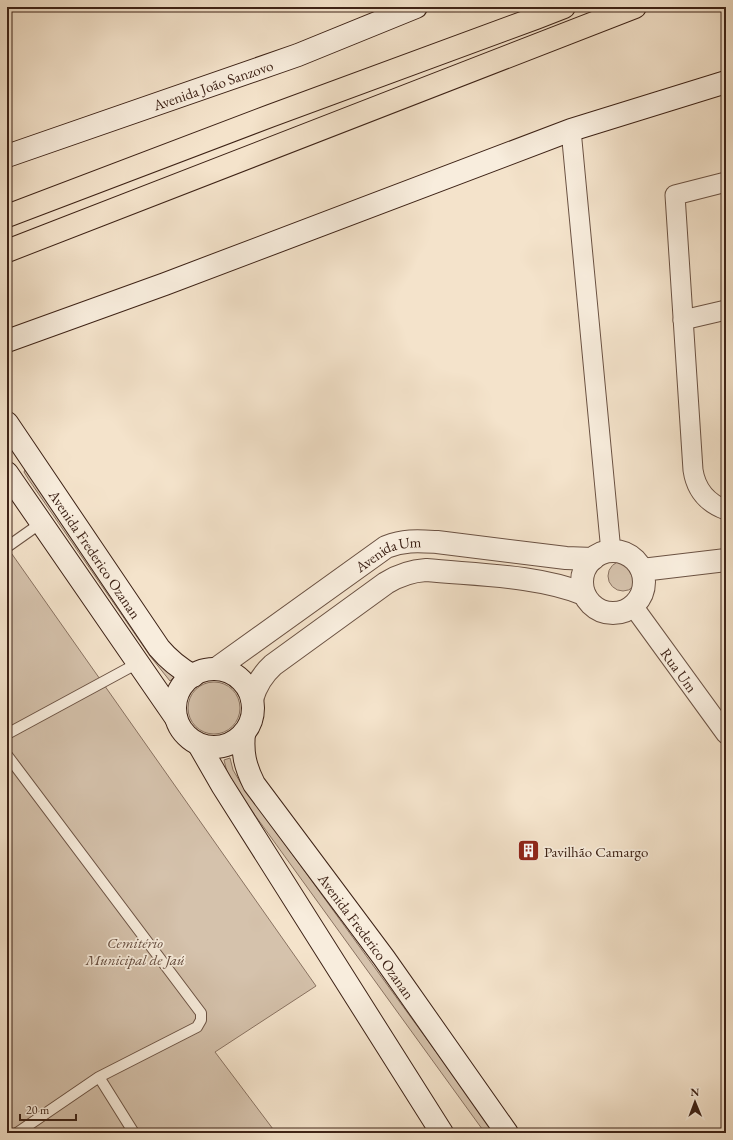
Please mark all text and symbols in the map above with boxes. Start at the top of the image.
street label: Avenida João Sanzovo [149,55,275,114]
street label: Avenida Frederico Ozanan [45,485,146,622]
street label: Avenida Um [350,532,422,577]
street label: Rua Um [657,644,702,696]
building icon: Pavilhão Camargo [516,838,542,864]
place label: Pavilhão Camargo [544,842,648,861]
street label: Avenida Frederico Ozanan [314,868,419,1003]
park label: Cemitério Municipal de Jaú [84,933,185,969]
north arrow [675,1082,715,1122]
text: N [690,1085,699,1099]
scale bar [20,1096,76,1122]
text: 20 m [26,1102,50,1118]

